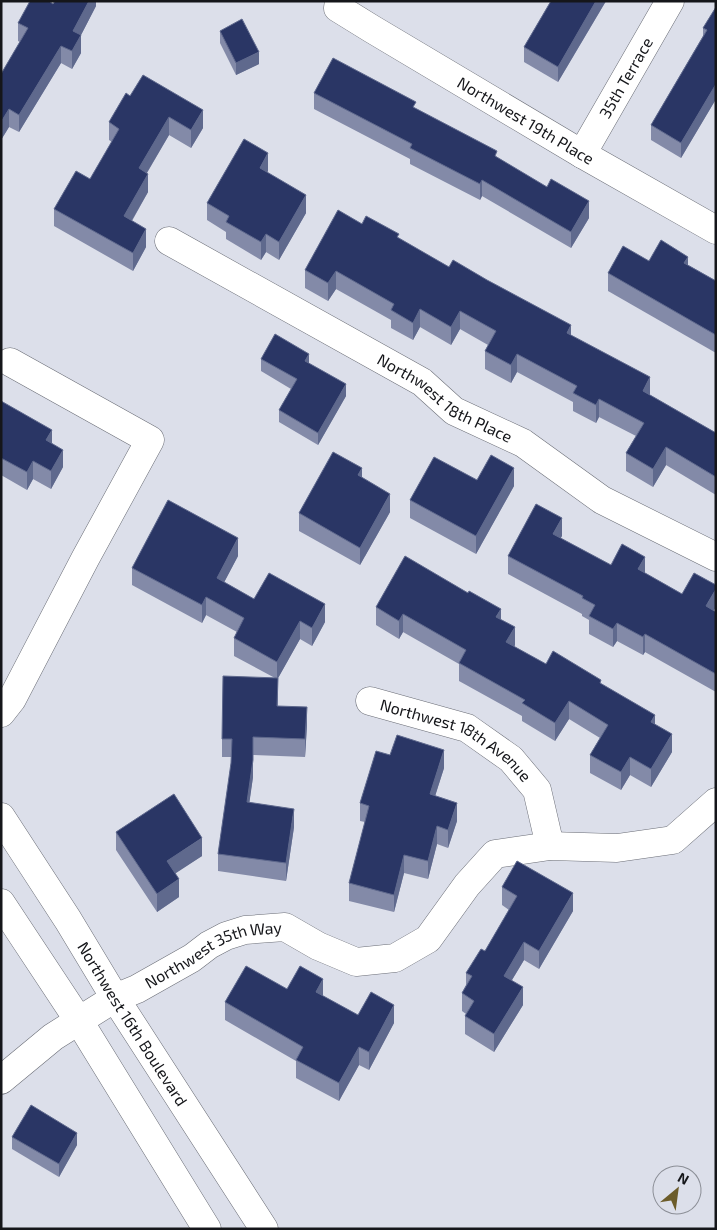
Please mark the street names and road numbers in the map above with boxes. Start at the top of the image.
street label: 35th Terrace [595,34,656,121]
street label: Northwest 19th Place [454,72,598,168]
street label: Northwest 18th Place [374,349,516,446]
street label: Northwest 18th Avenue [378,694,536,785]
street label: Northwest 35th Way [141,917,283,992]
street label: Northwest 16th Boulevard [74,938,192,1109]

